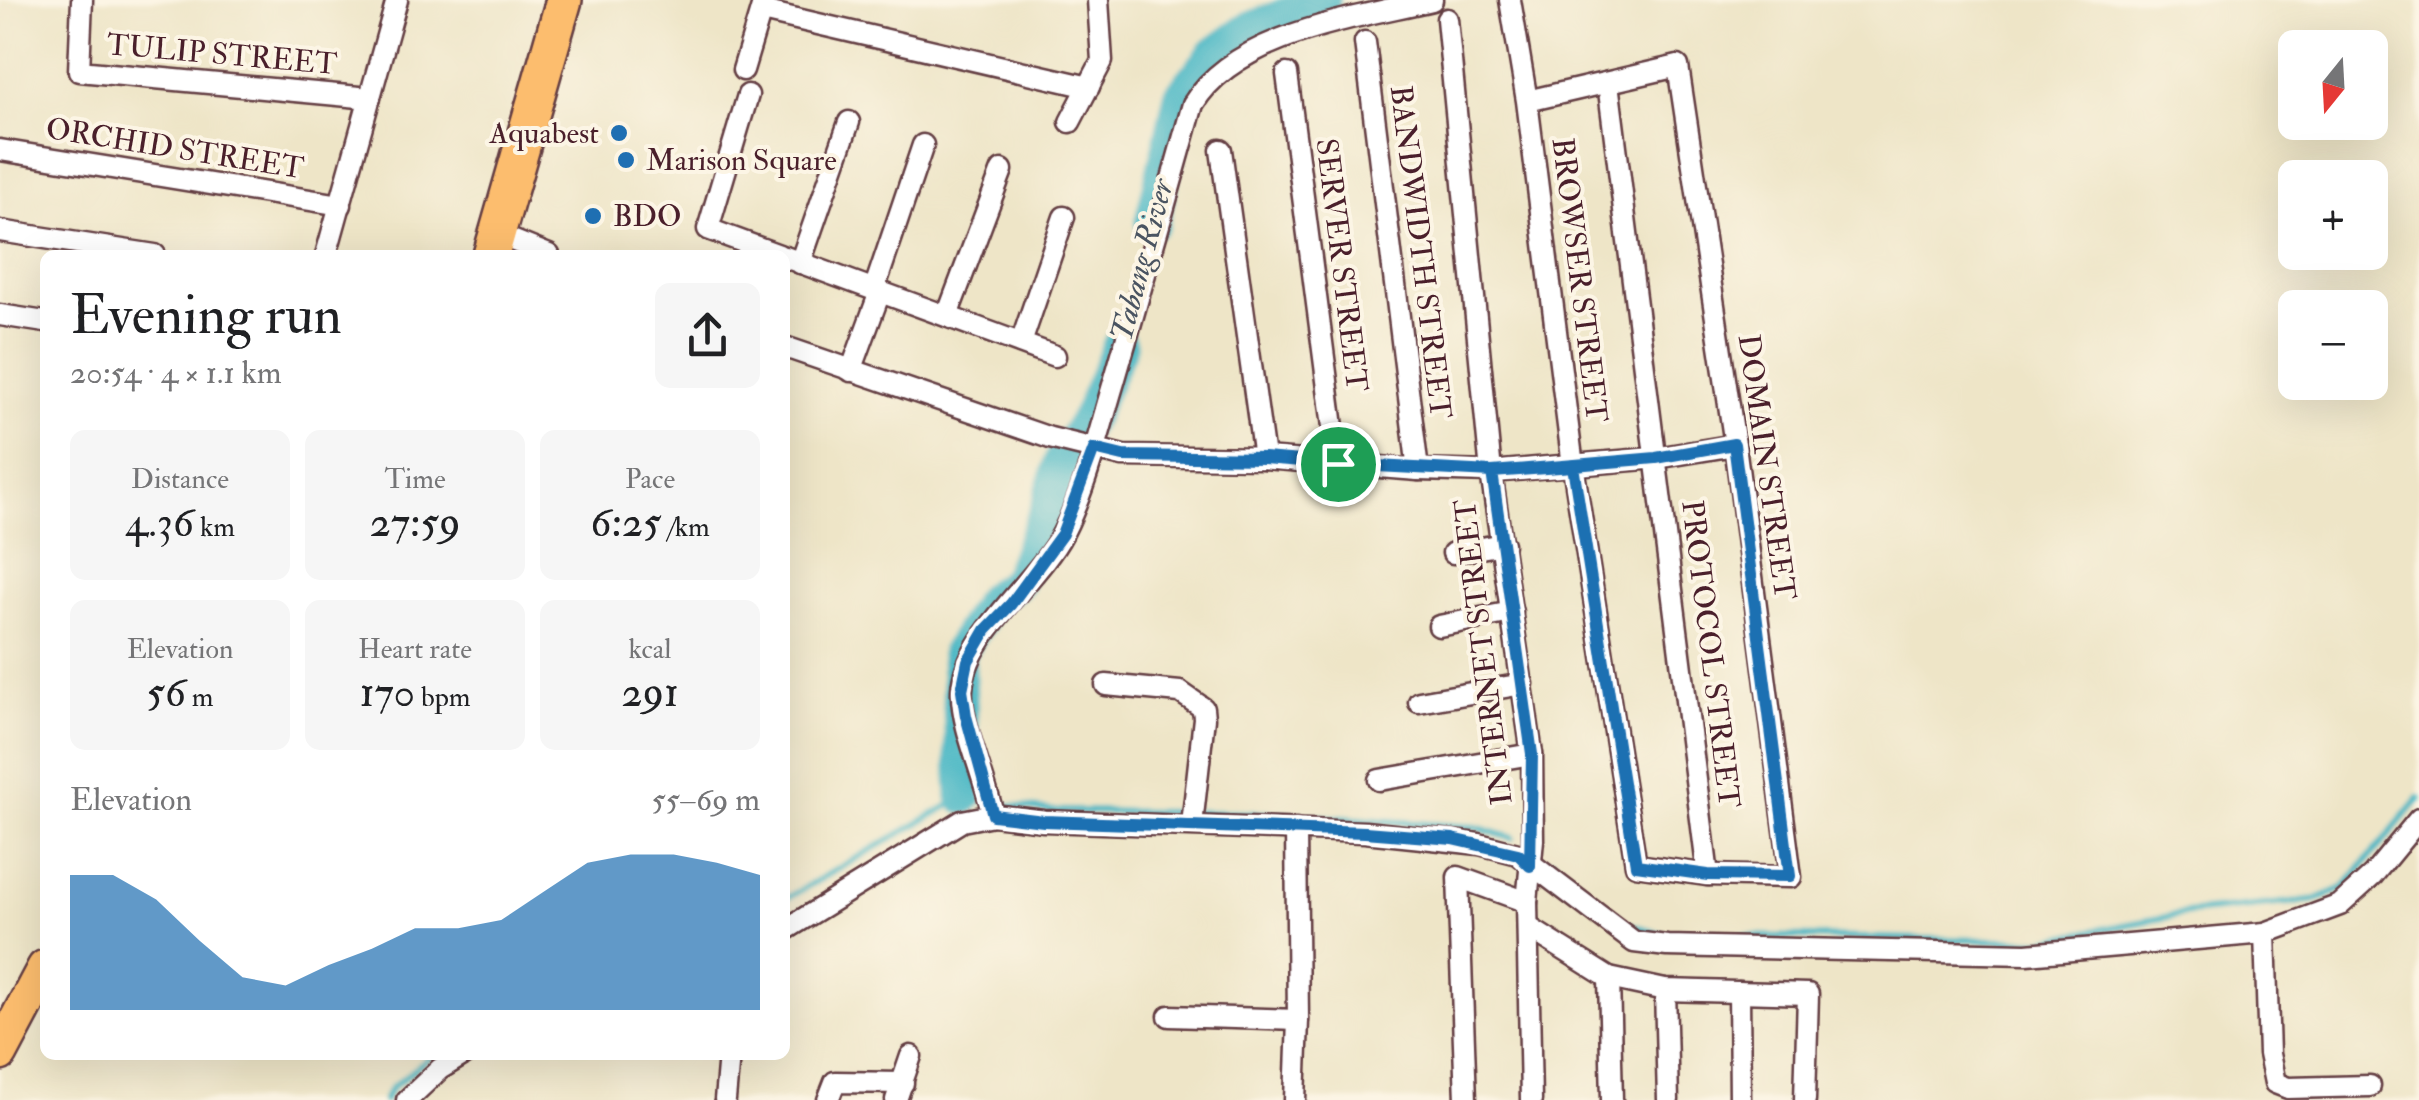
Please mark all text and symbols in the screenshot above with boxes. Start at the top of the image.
street label: TULIP STREET [105,26,339,83]
north arrow [2278,30,2388,140]
map controls [2278,30,2388,400]
street label: BANDWIDTH STREET [1382,83,1459,421]
street label: ORCHID STREET [43,110,306,187]
place label: Aquabest [488,115,599,152]
marker: Aquabest [608,122,630,144]
street label: SERVER STREET [1308,136,1375,394]
street label: BROWSER STREET [1544,136,1615,424]
place label: Marison Square [646,142,837,179]
marker: Marison Square [615,149,637,171]
button: + [2278,160,2388,270]
water label: Tabang River [1101,173,1183,345]
place label: BDO [613,198,681,235]
marker: BDO [582,205,604,227]
text: Evening run [70,281,342,350]
button: share [655,283,760,388]
button: − [2278,290,2388,400]
street label: DOMAIN STREET [1730,332,1803,602]
text: 20:54 · 4 × 1.1 km [70,353,281,393]
pin [1296,422,1381,507]
icon: arrive [1311,437,1366,492]
text: Distance [131,462,229,497]
text: Time [384,462,446,497]
text: Pace [625,462,675,497]
text: 4.36 [125,497,194,549]
text: 27:59 [370,497,460,549]
text: 6:25 [590,497,661,549]
street label: INTERNET STREET [1446,497,1521,807]
street label: PROTOCOL STREET [1673,498,1748,810]
text: km [194,510,235,545]
text: /km [661,510,710,545]
text: Elevation [127,632,233,667]
text: Heart rate [358,632,472,667]
text: kcal [629,632,671,667]
text: 56 [146,667,186,719]
text: 170 [359,667,415,719]
text: 291 [621,667,679,719]
text: m [186,680,214,715]
text: bpm [415,680,471,715]
text: Elevation [70,780,192,820]
text: 55–69 m [652,780,760,820]

